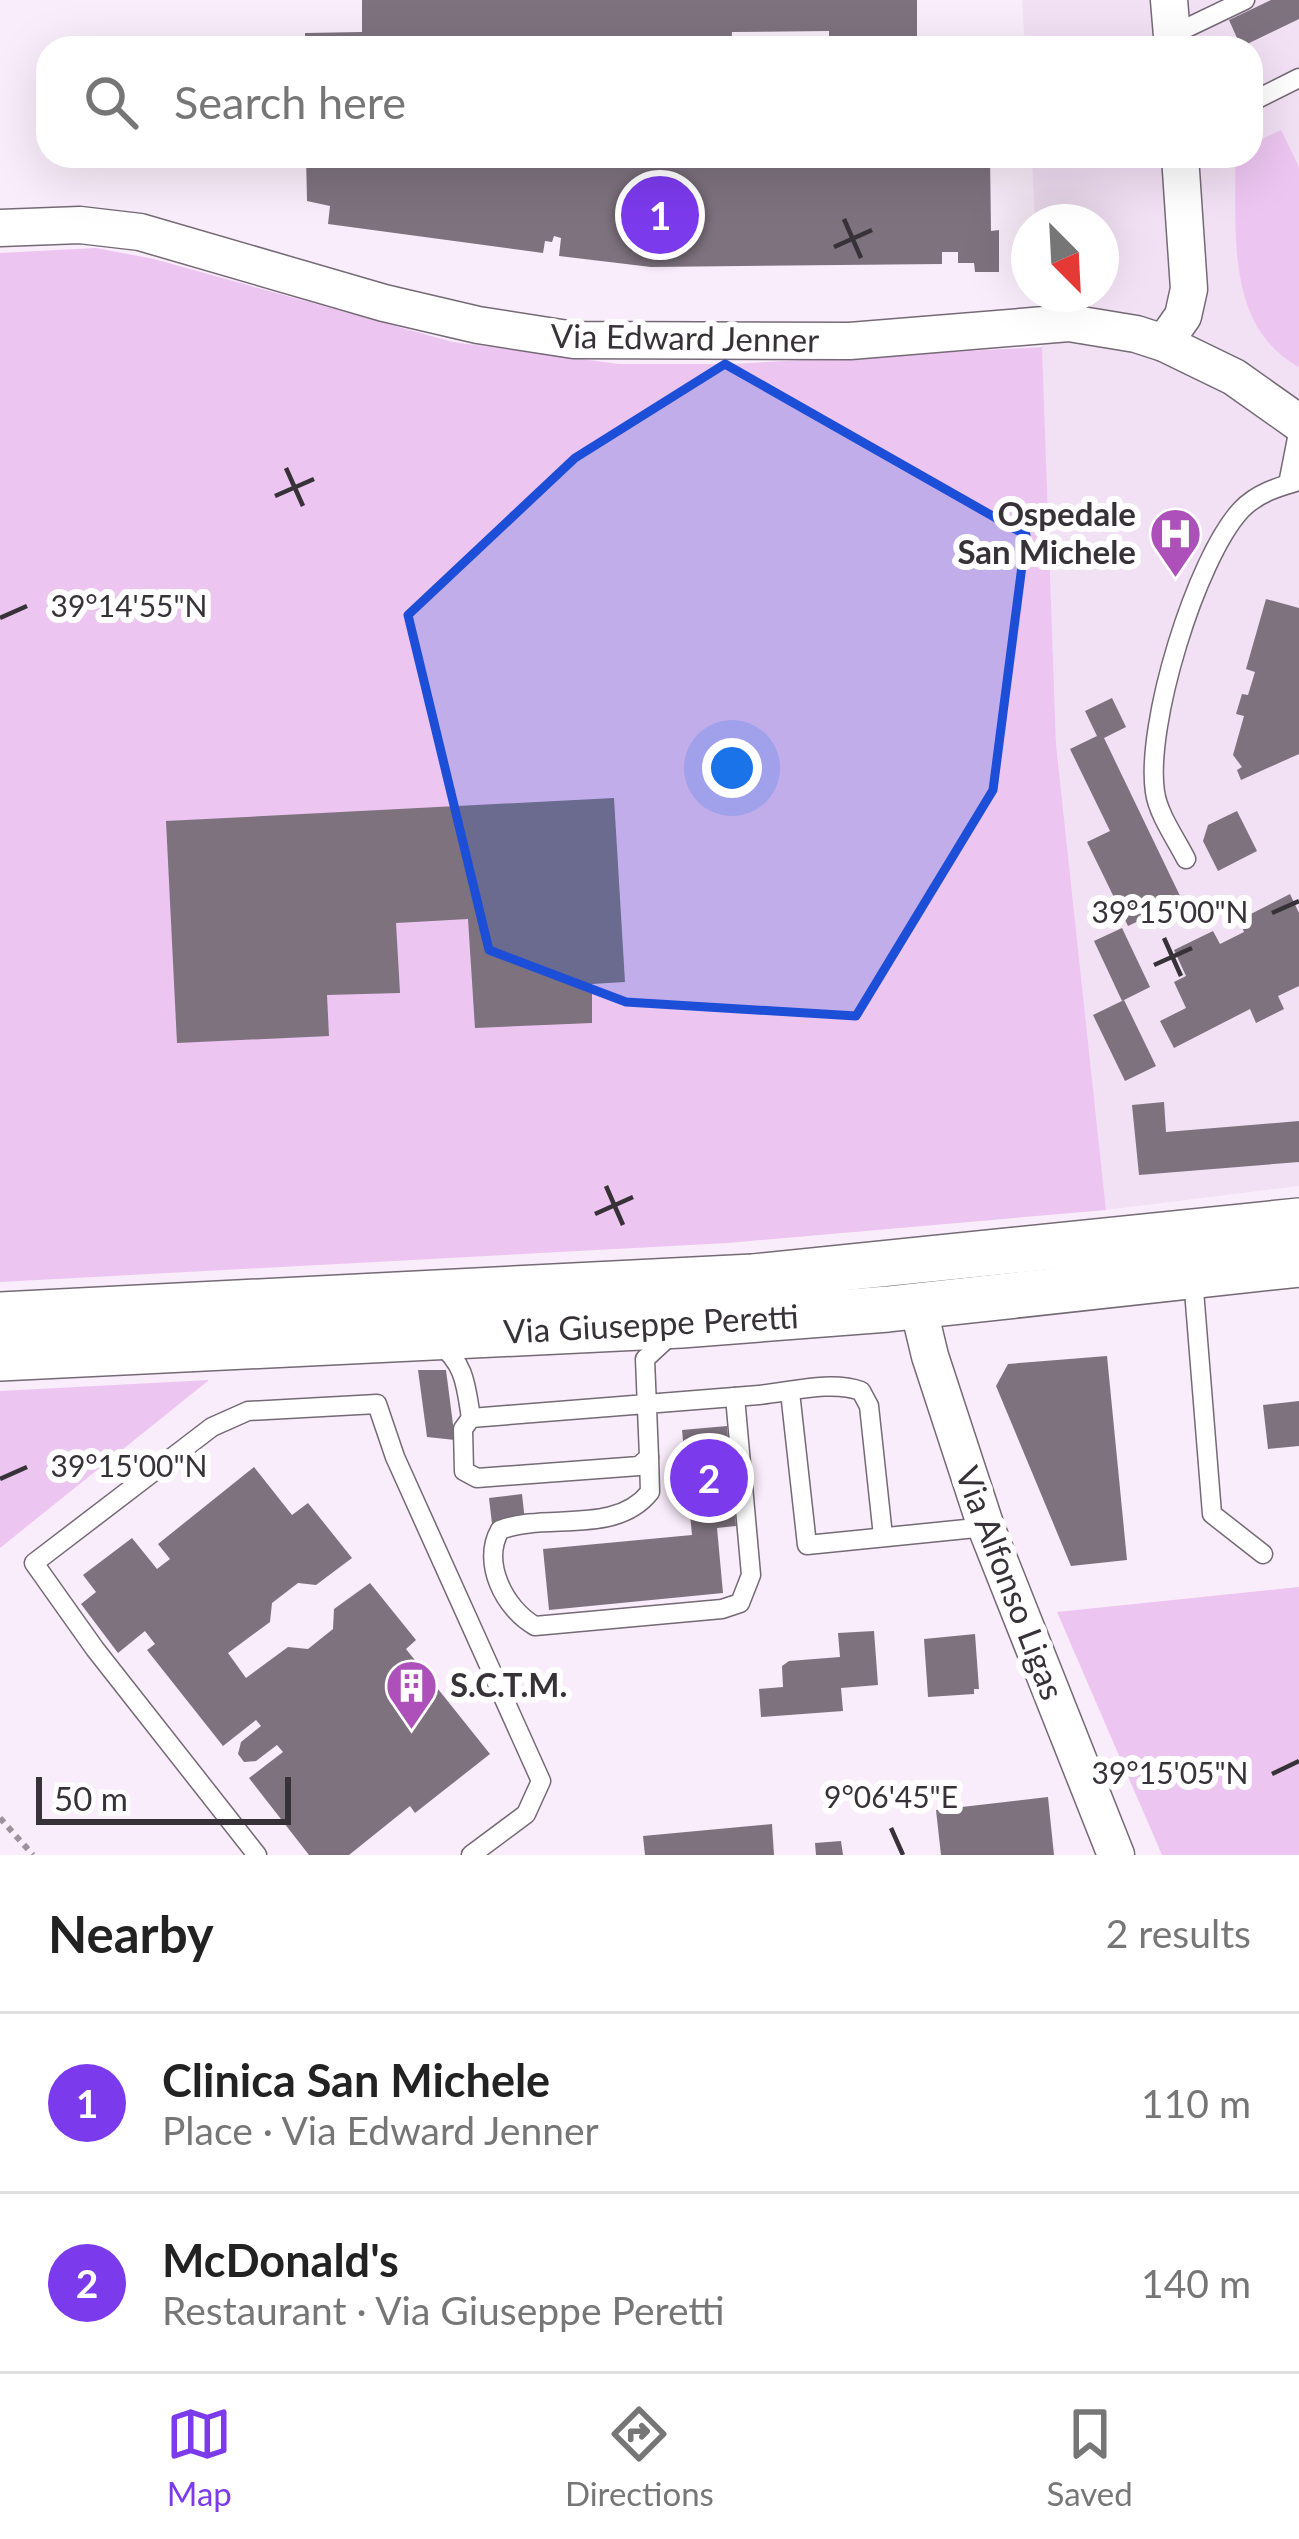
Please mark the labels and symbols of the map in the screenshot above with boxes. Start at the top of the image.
pin: 1 [621,170,699,260]
north arrow [1011,204,1119,312]
street label: Via Edward Jenner [550,315,820,359]
place label: Ospedale San Michele [957,493,1136,571]
hospital icon: Ospedale San Michele [1147,505,1203,579]
text: 39°14'55"N [51,587,207,623]
your location [702,738,762,798]
text: 39°15'00"N [1092,893,1248,929]
street label: Via Giuseppe Peretti [502,1295,800,1351]
pin: 2 [670,1433,748,1523]
text: 39°15'00"N [51,1447,207,1483]
street label: Via Alfonso Ligas [948,1460,1074,1705]
building icon: S.C.T.M. [383,1657,439,1731]
place label: S.C.T.M. [450,1664,567,1704]
text: 39°15'05"N [1092,1754,1248,1790]
scale bar [36,1771,291,1824]
text: 9°06'45"E [824,1778,958,1814]

